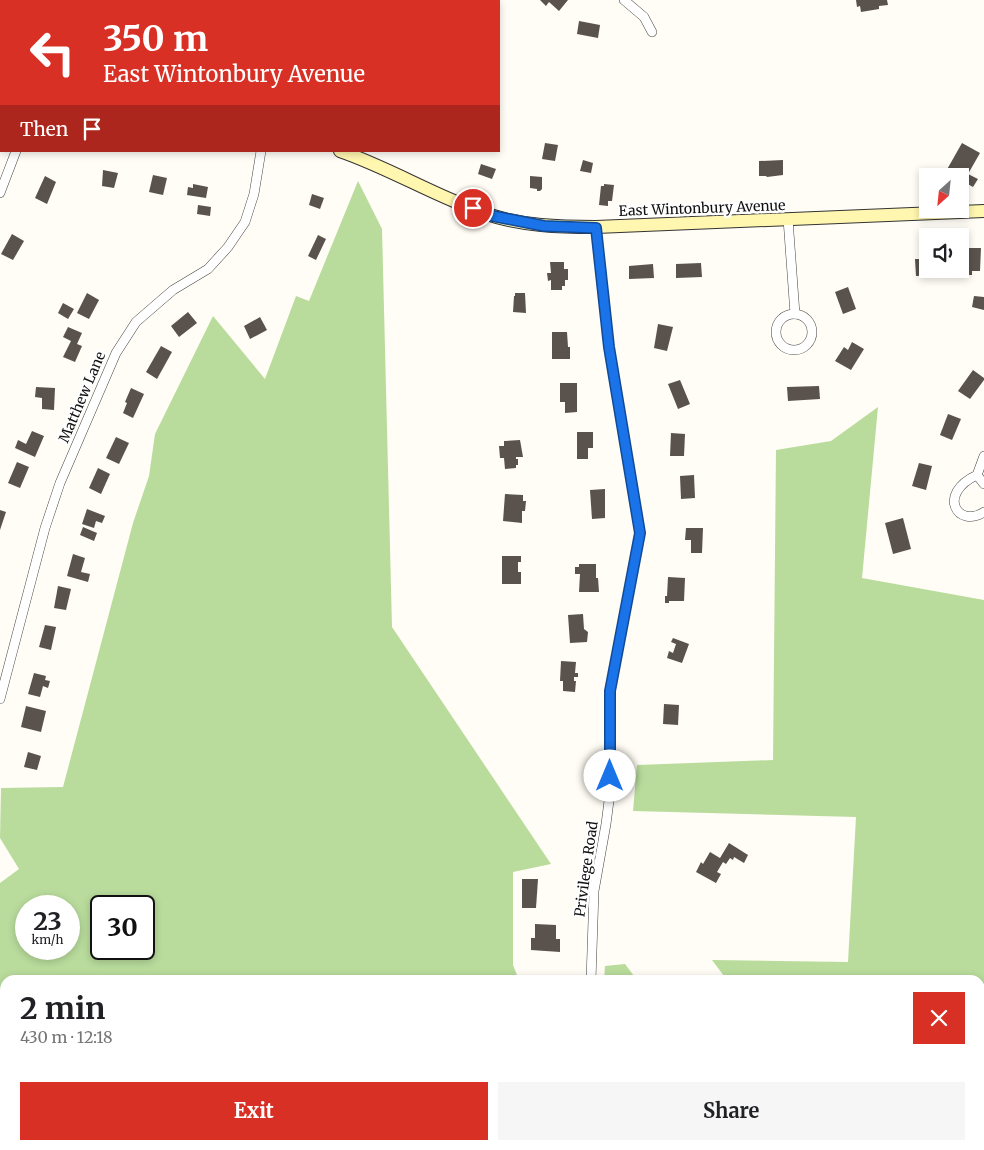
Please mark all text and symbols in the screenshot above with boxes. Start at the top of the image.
text: 350 m [103,17,208,61]
icon: left [20,20,85,85]
text: East Wintonbury Avenue [103,60,365,88]
icon: arrive [78,115,106,143]
text: Then [20,117,68,141]
north arrow [919,168,969,218]
map controls [919,168,969,278]
pin [452,187,494,229]
icon: arrive [459,194,487,222]
street label: East Wintonbury Avenue [618,196,786,220]
button: sound [919,228,969,278]
street label: Matthew Lane [55,349,109,445]
position arrow [583,749,635,801]
street label: Privilege Road [570,819,602,918]
speed limit sign: 30 [90,895,155,960]
text: 23 [33,905,62,937]
text: km/h [32,932,63,947]
text: 2 min [20,989,105,1027]
button: close [913,992,965,1044]
text: 430 m · 12:18 [20,1027,113,1047]
button: Exit [20,1082,488,1140]
button: Share [498,1082,965,1140]

